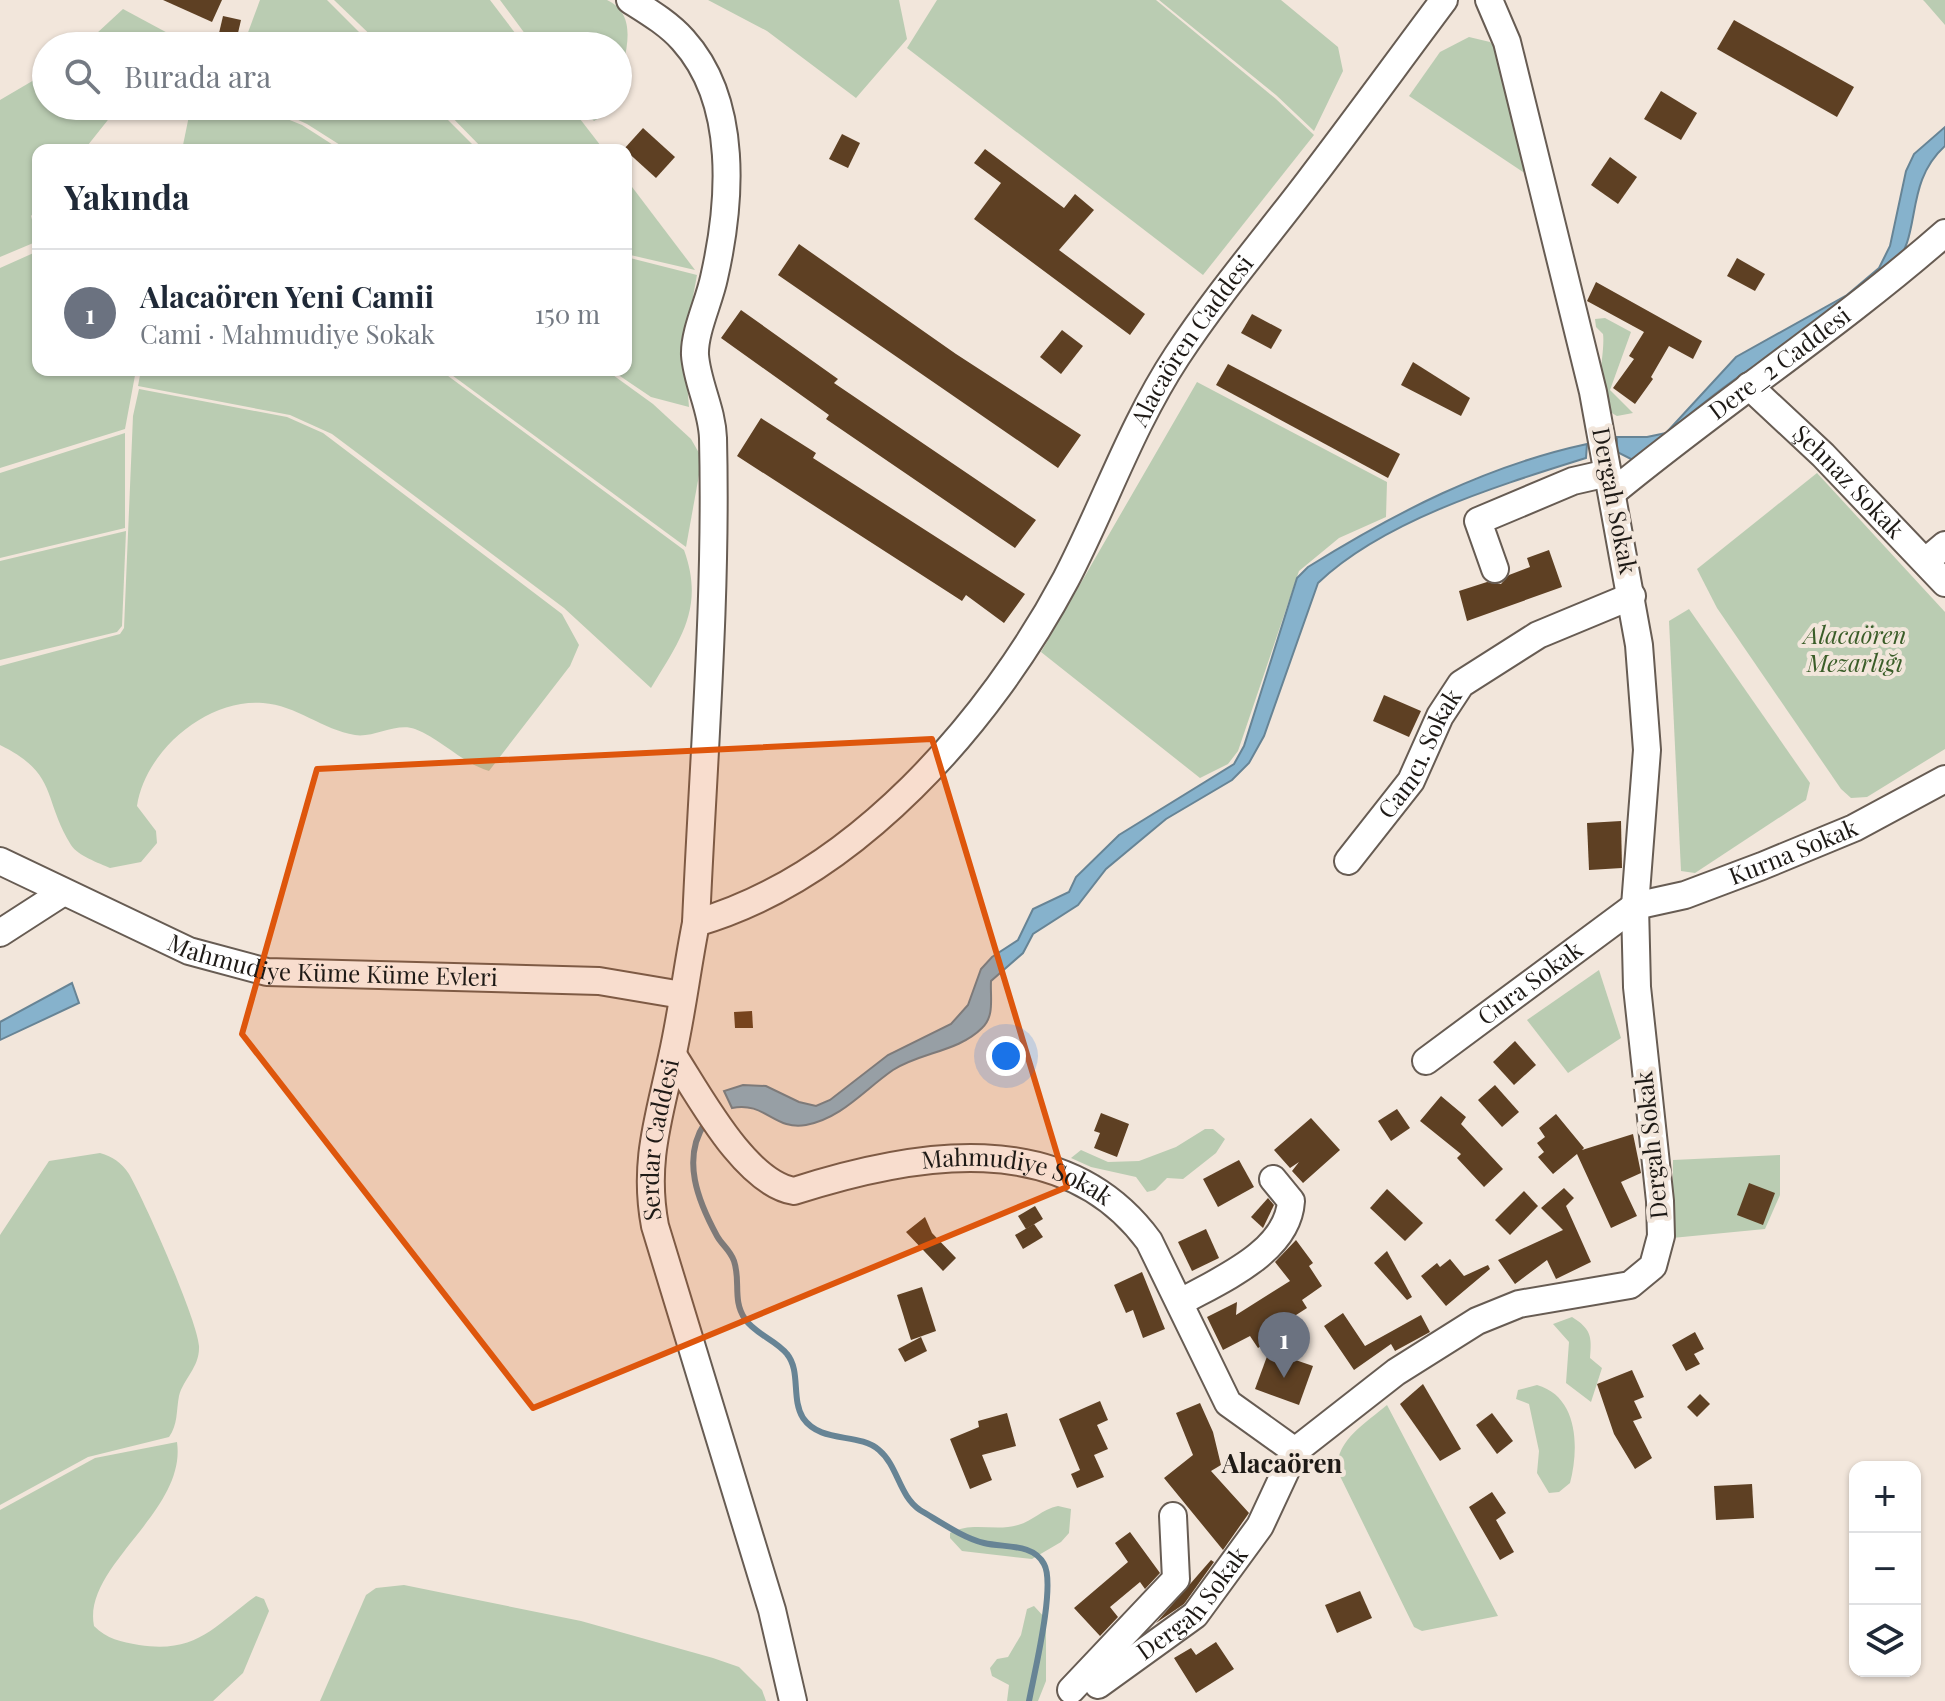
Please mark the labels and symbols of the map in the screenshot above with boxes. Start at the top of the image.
street label: Alacaören Caddesi [1122,248,1259,432]
street label: Dere_2 Caddesi [1701,298,1856,426]
street label: Şehnaz Sokak [1787,417,1913,545]
street label: Dergah Sokak [1586,425,1646,577]
park label: Alacaören Mezarlığı [1801,618,1906,678]
street label: Camcı. Sokak [1370,681,1468,824]
street label: Kurna Sokak [1724,810,1863,891]
street label: Mahmudiye Küme Küme Evleri [163,925,498,992]
street label: Cura Sokak [1470,932,1589,1031]
your location [986,1036,1026,1076]
street label: Serdar Caddesi [633,1055,685,1223]
street label: Dergah Sokak [1626,1069,1674,1221]
street label: Mahmudiye Sokak [920,1140,1121,1212]
pin: 1 [1258,1312,1310,1378]
district label: Alacaören [1221,1445,1342,1480]
street label: Dergah Sokak [1129,1539,1254,1666]

